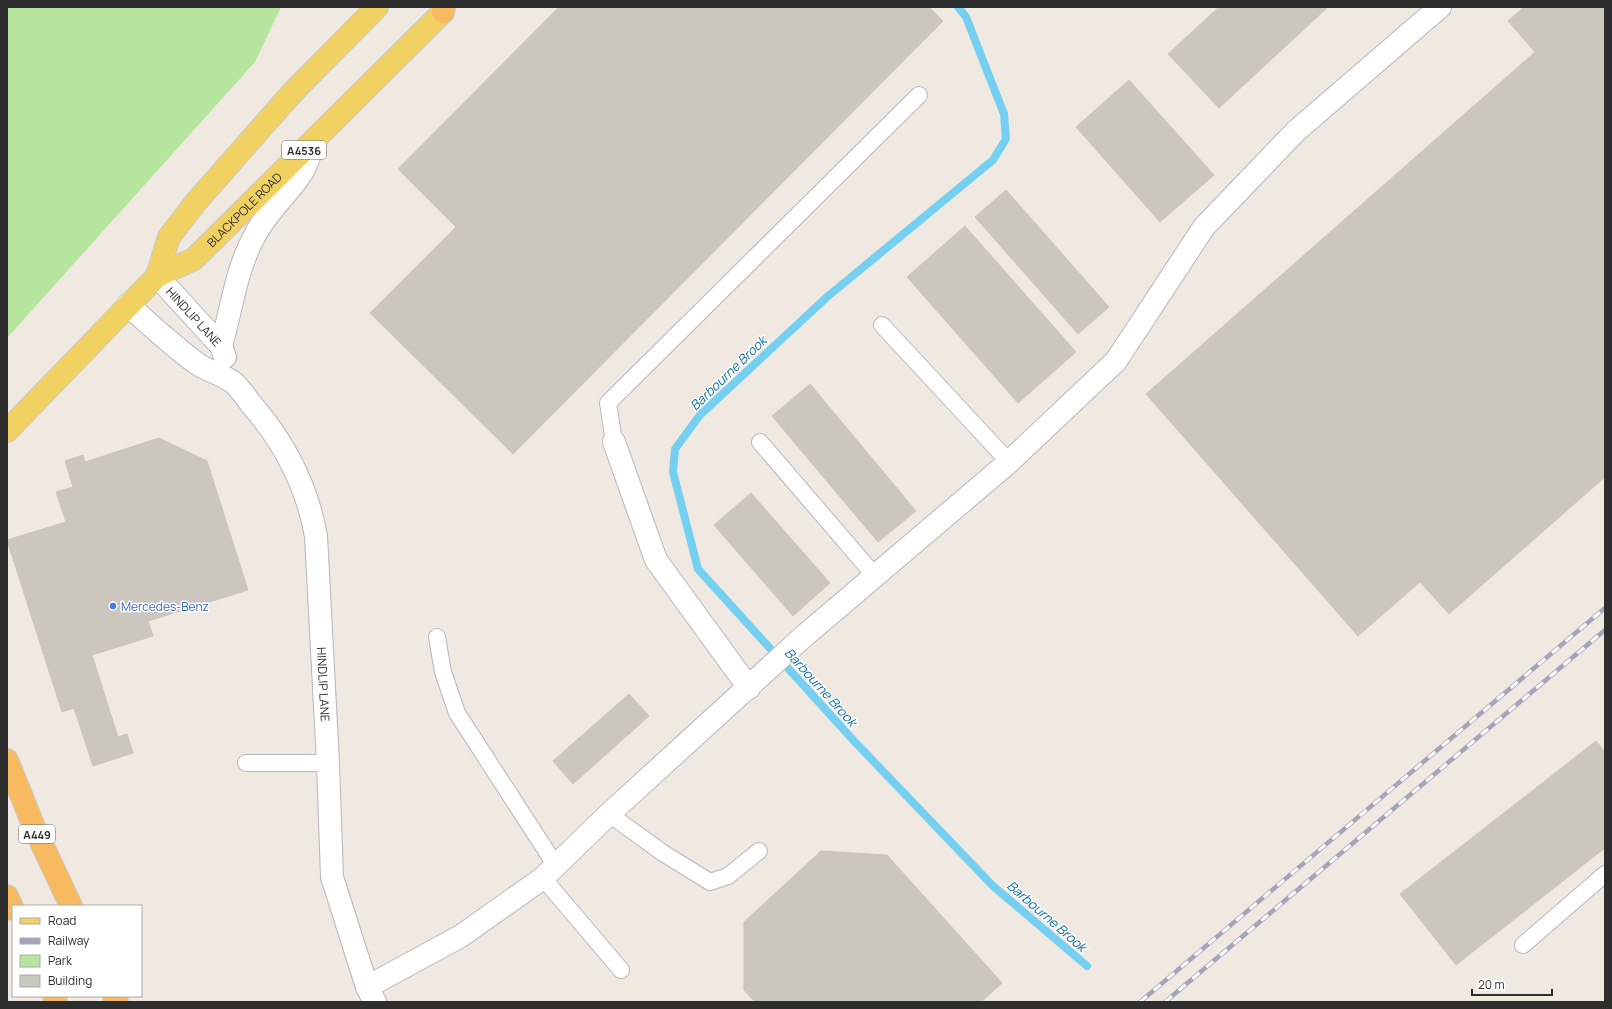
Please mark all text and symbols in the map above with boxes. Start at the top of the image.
road number: A4536 [282,141,326,159]
street label: BLACKPOLE ROAD [203,168,285,250]
street label: HINDLIP LANE [163,283,226,350]
water label: Barbourne Brook [686,330,772,414]
place label: Mercedes-Benz [121,598,209,615]
marker: Mercedes-Benz [108,601,118,611]
water label: Barbourne Brook [781,644,863,732]
street label: HINDLIP LANE [313,647,334,722]
road number: A449 [19,825,55,843]
water label: Barbourne Brook [1003,876,1093,957]
legend [12,905,142,997]
text: Road [48,912,76,929]
text: Railway [48,932,90,949]
text: Park [48,952,73,969]
scale bar [1472,971,1552,997]
text: Building [48,972,92,989]
text: 20 m [1478,976,1505,993]

